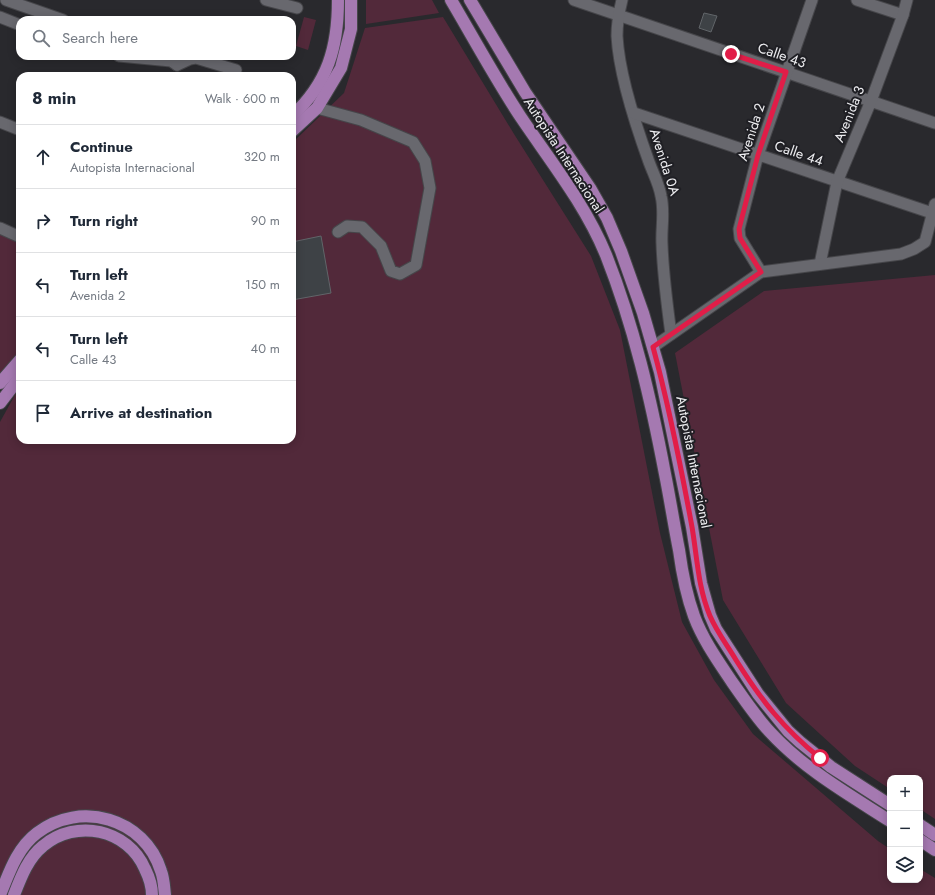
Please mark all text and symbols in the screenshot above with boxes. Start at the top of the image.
search box [16,16,296,60]
icon: search [30,27,52,49]
text: Search here [62,27,138,49]
street label: Calle 43 [755,37,809,73]
route end [722,45,740,63]
street label: Avenida 3 [829,82,870,145]
text: 8 min [32,86,76,110]
text: Walk · 600 m [205,89,280,108]
street label: Autopista Internacional [519,93,609,217]
street label: Avenida 2 [732,101,770,163]
street label: Avenida 0A [645,126,685,199]
street label: Calle 44 [772,135,826,171]
text: Continue [70,136,133,158]
icon: ahead [32,146,54,168]
text: 320 m [244,147,280,166]
text: Autopista Internacional [70,158,195,177]
icon: right [32,210,54,232]
text: Turn right [70,210,138,232]
text: 90 m [251,211,280,230]
text: Turn left [70,264,128,286]
icon: left [32,274,54,296]
text: 150 m [245,275,280,294]
text: Avenida 2 [70,286,125,305]
text: Turn left [70,328,128,350]
icon: left [32,338,54,360]
text: 40 m [251,339,280,358]
text: Calle 43 [70,350,116,369]
street label: Autopista Internacional [671,394,717,530]
icon: arrive [32,402,54,424]
text: Arrive at destination [70,402,212,424]
route start [811,749,829,767]
map controls [887,775,923,883]
button: + [887,775,923,811]
button: − [887,811,923,847]
button: layers [887,847,923,883]

